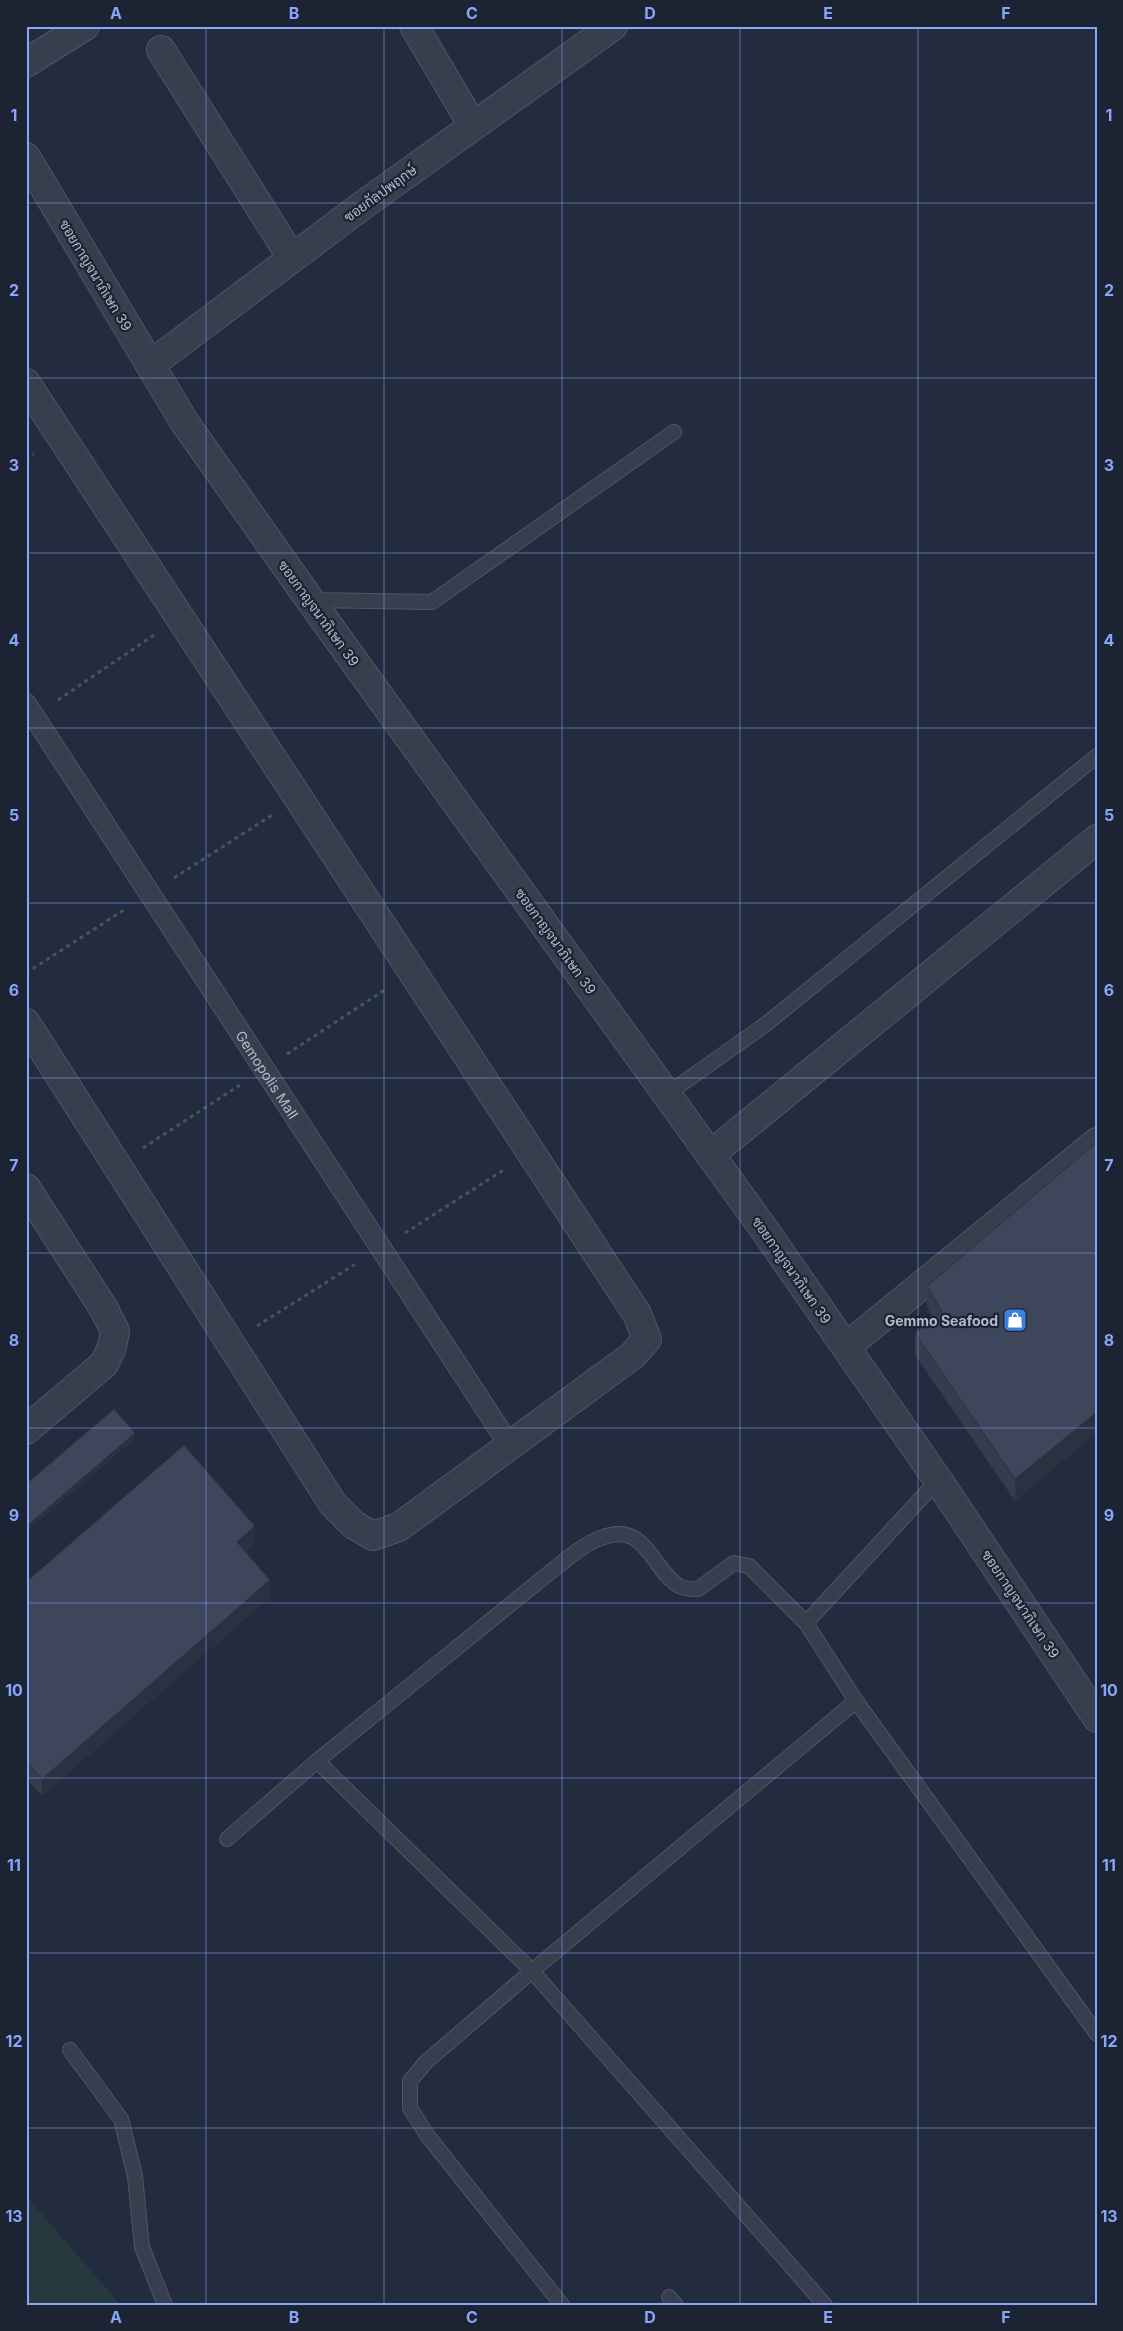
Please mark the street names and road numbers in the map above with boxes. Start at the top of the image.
street label: ซอยกัลปพฤกษ์ [340,161,421,226]
street label: ซอยกาญจนาภิเษก 39 [55,216,136,334]
street label: ซอยกาญจนาภิเษก 39 [274,557,363,670]
street label: ซอยกาญจนาภิเษก 39 [511,885,600,998]
street label: Gemopolis Mall [233,1027,302,1121]
street label: ซอยกาญจนาภิเษก 39 [748,1213,835,1327]
street label: ซอยกาญจนาภิเษก 39 [978,1547,1063,1662]

